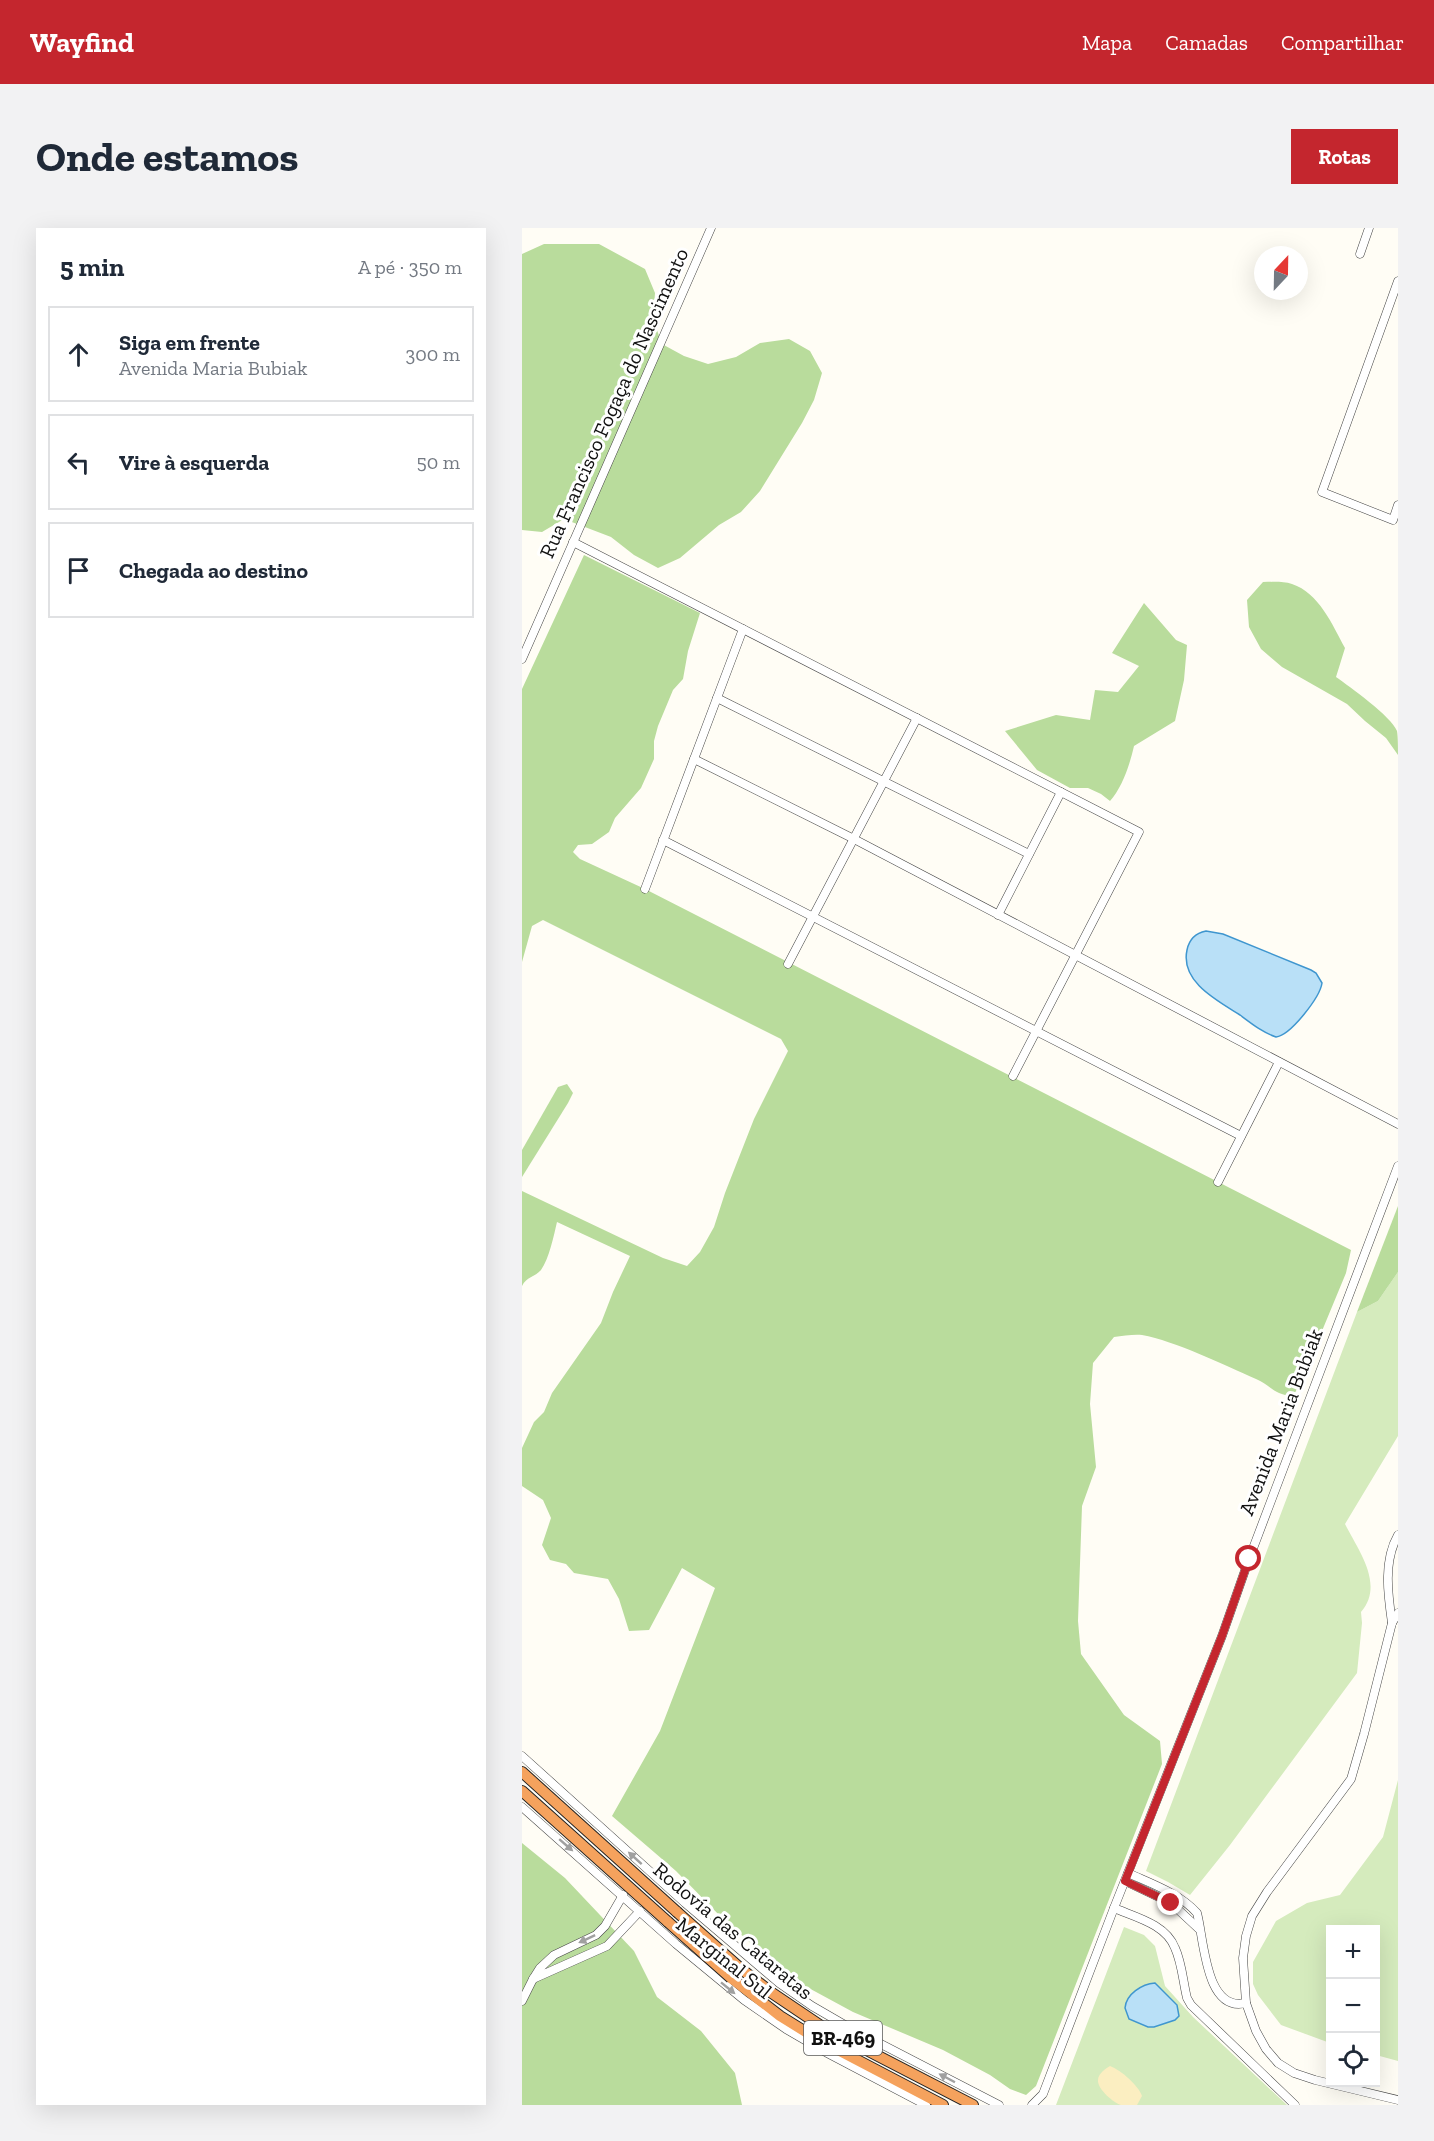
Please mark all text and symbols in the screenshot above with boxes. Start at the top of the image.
text: Wayfind [30,26,134,59]
text: Mapa [1082,30,1132,55]
text: Camadas [1165,30,1248,55]
text: Compartilhar [1281,30,1404,55]
button: Rotas [1291,129,1398,184]
text: Onde estamos [36,131,298,182]
street label: Rua Francisco Fogaça do Nascimento [534,244,693,561]
north arrow [1254,246,1308,300]
text: 5 min [60,251,124,283]
text: A pé · 350 m [358,255,462,279]
text: Siga em frente [119,329,260,356]
icon: ahead [62,338,95,371]
text: 300 m [405,342,460,366]
text: Avenida Maria Bubiak [119,356,307,380]
icon: left [62,446,95,479]
text: Vire à esquerda [119,449,269,476]
text: 50 m [416,450,460,474]
icon: arrive [62,554,95,587]
text: Chegada ao destino [119,557,308,584]
street label: Avenida Maria Bubiak [1233,1325,1328,1519]
route start [1235,1545,1261,1571]
one-way arrow [558,1838,573,1851]
one-way arrow [628,1852,643,1865]
street label: Rodovía das Cataratas [649,1857,818,2005]
route end [1157,1889,1183,1915]
street label: Marginal Sul [671,1911,777,2004]
map controls [1326,1925,1380,2087]
button: + [1326,1925,1380,1979]
one-way arrow [578,1935,595,1944]
button: − [1326,1979,1380,2033]
one-way arrow [720,1981,735,1994]
road number: BR-469 [804,2021,882,2055]
button: locate [1326,2033,1380,2087]
one-way arrow [939,2073,956,2083]

